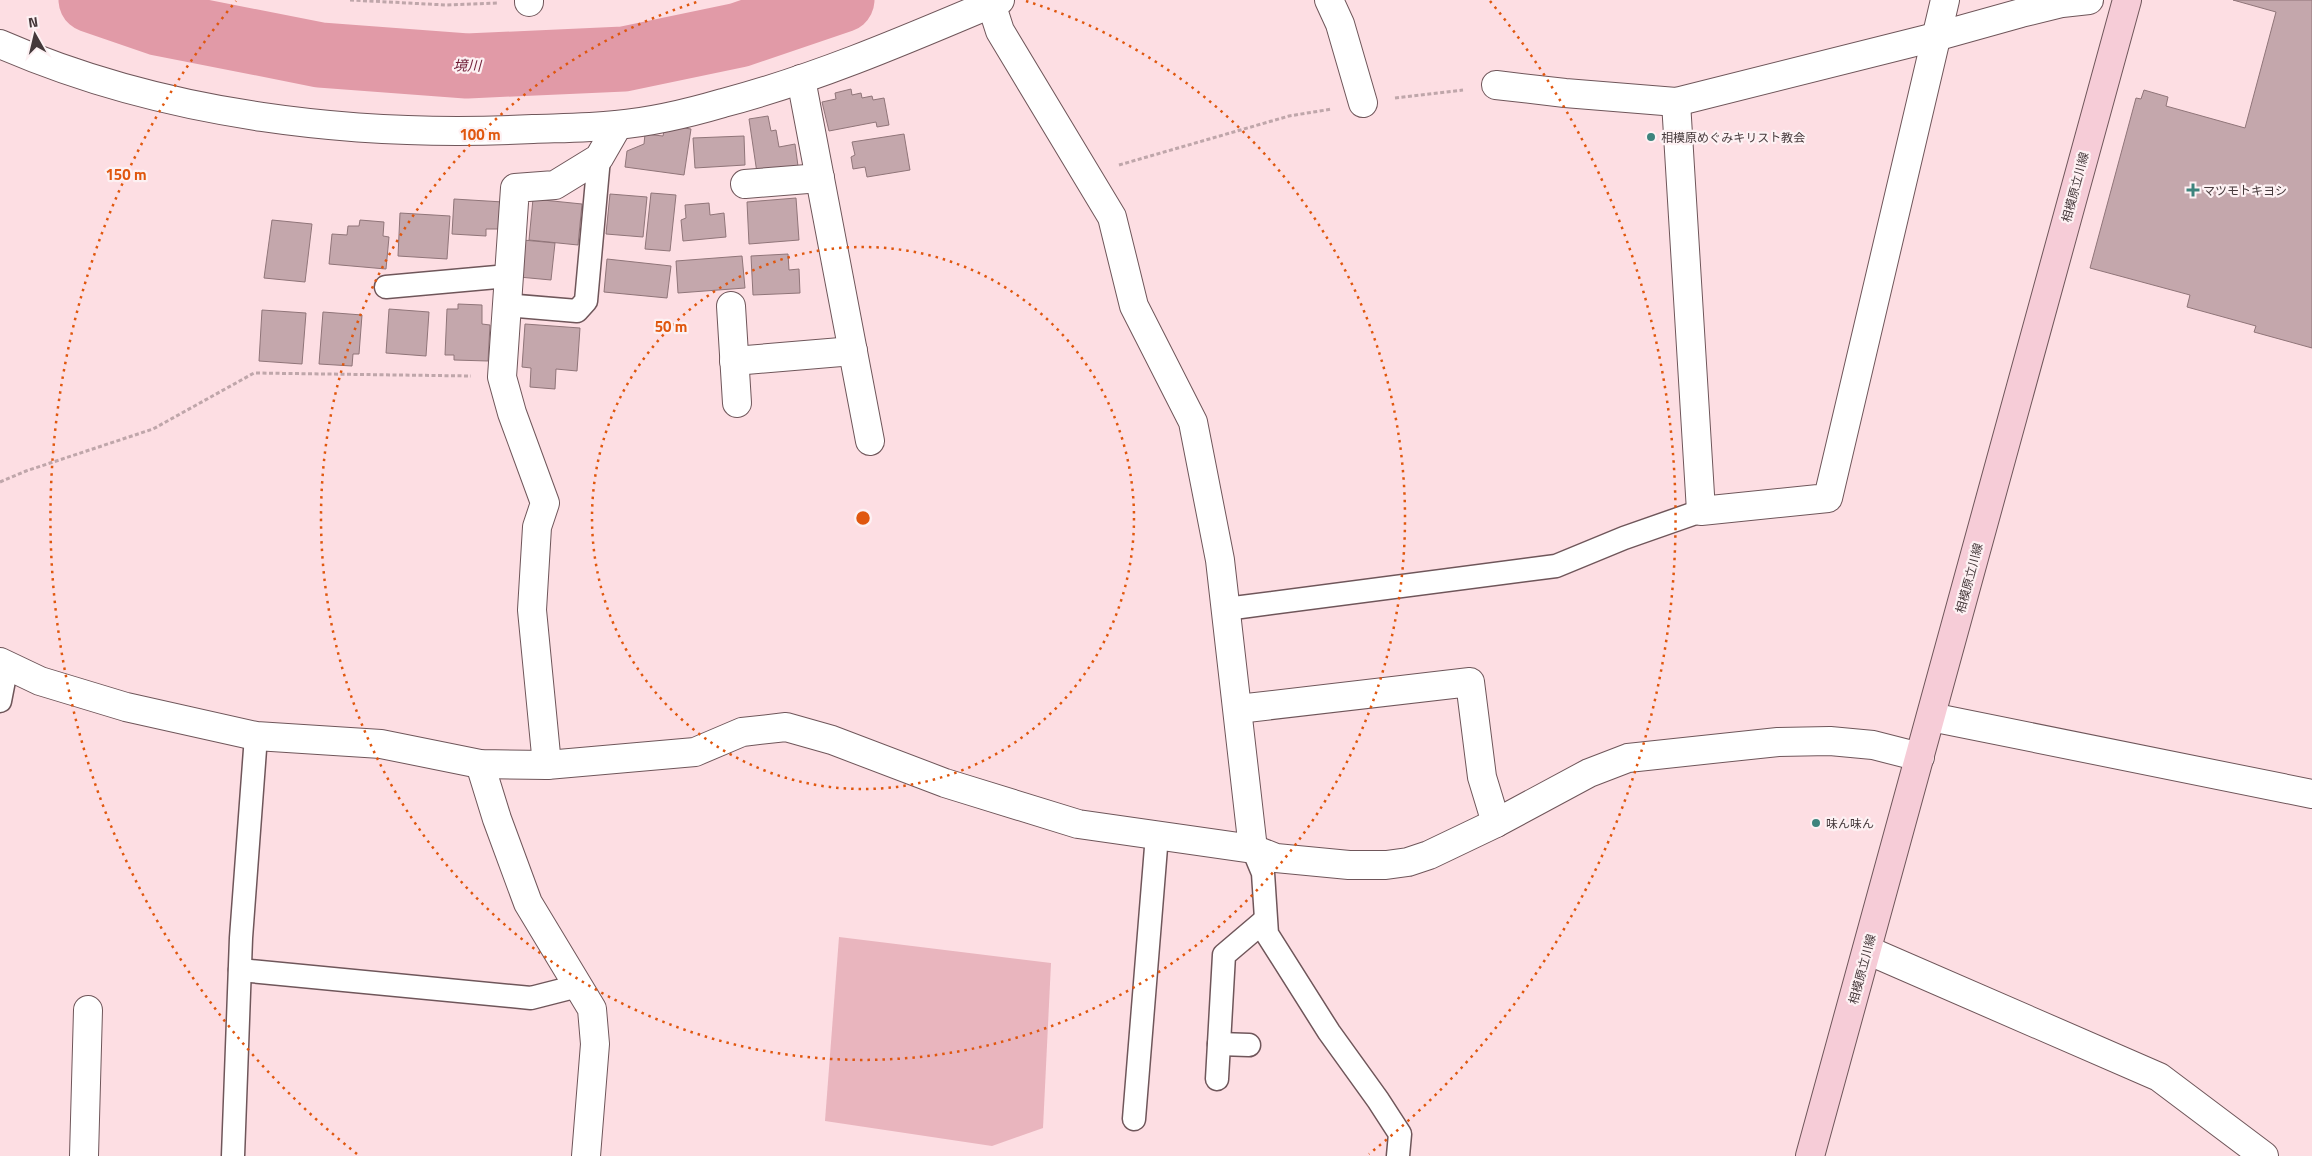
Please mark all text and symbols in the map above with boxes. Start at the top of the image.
north arrow [10,10,60,60]
text: N [27,11,39,33]
water label: 境川 [453,54,483,76]
text: 100 m [459,123,501,146]
place label: 相模原めぐみキリスト教会 [1661,128,1805,147]
marker: 相模原めぐみキリスト教会 [1645,131,1657,143]
street label: 相模原立川線 [2057,150,2093,224]
text: 150 m [105,163,147,186]
place label: マツモトキヨシ [2203,181,2287,200]
marker: マツモトキヨシ [2187,184,2199,196]
text: 50 m [655,315,687,338]
centre of rings [854,509,872,527]
street label: 相模原立川線 [1951,541,1987,615]
place label: 味ん味ん [1826,814,1874,833]
marker: 味ん味ん [1810,817,1822,829]
street label: 相模原立川線 [1844,932,1880,1006]

